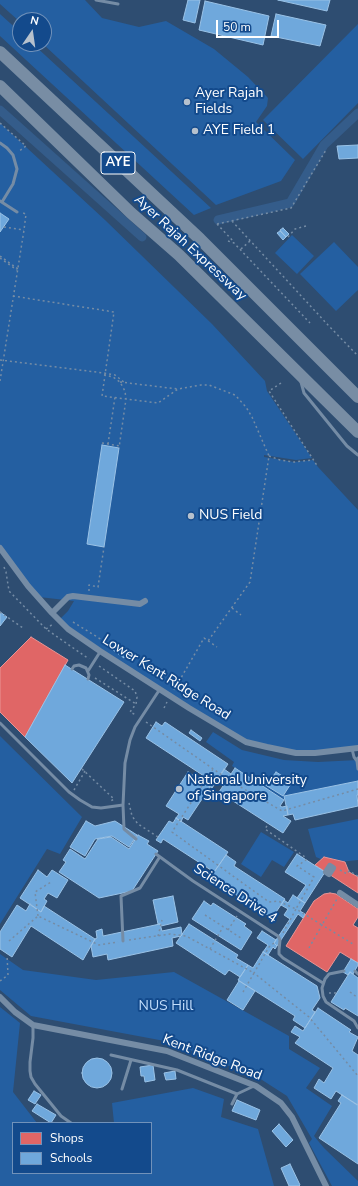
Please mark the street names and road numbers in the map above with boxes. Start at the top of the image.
road number: AYE [101,152,135,174]
street label: Ayer Rajah Expressway [130,192,250,304]
street label: Lower Kent Ridge Road [99,632,233,724]
street label: Science Drive 4 [190,861,280,927]
street label: Kent Ridge Road [160,1031,264,1085]

